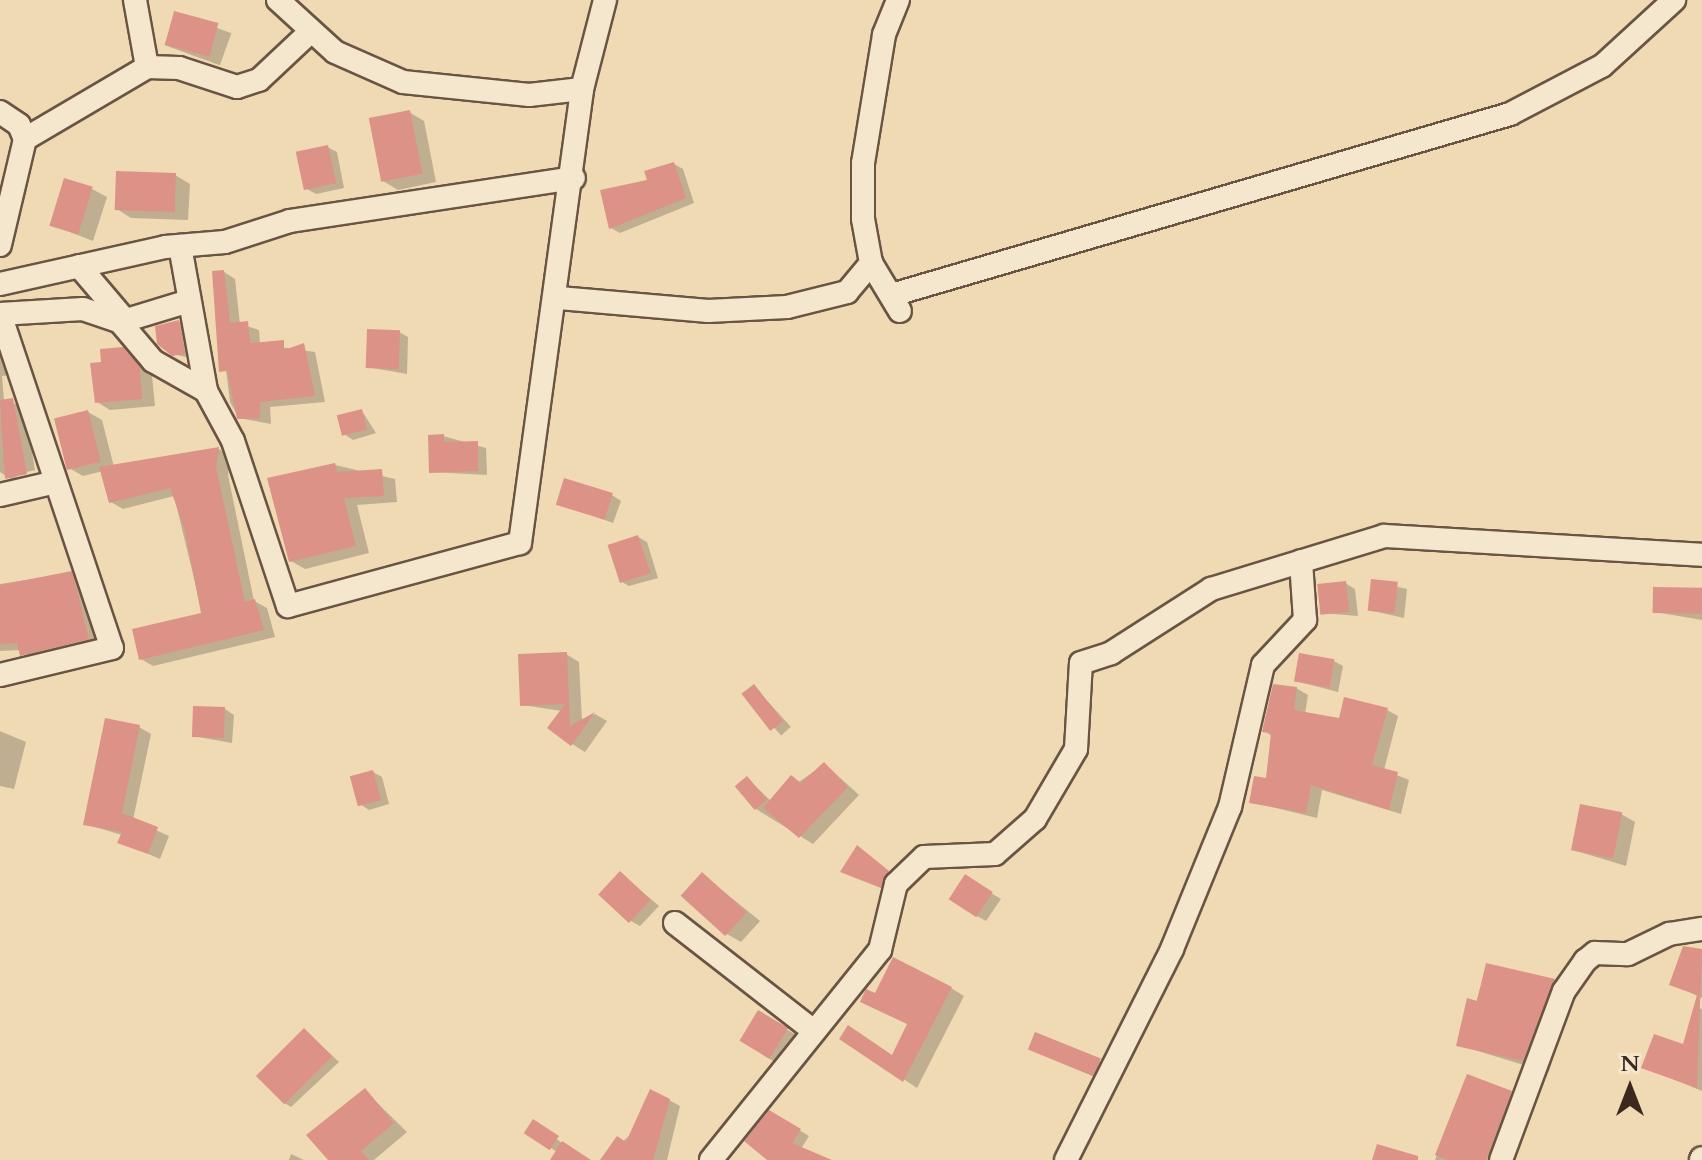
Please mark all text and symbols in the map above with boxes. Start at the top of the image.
north arrow [1590,1048,1670,1128]
text: N [1620,1049,1640,1079]

